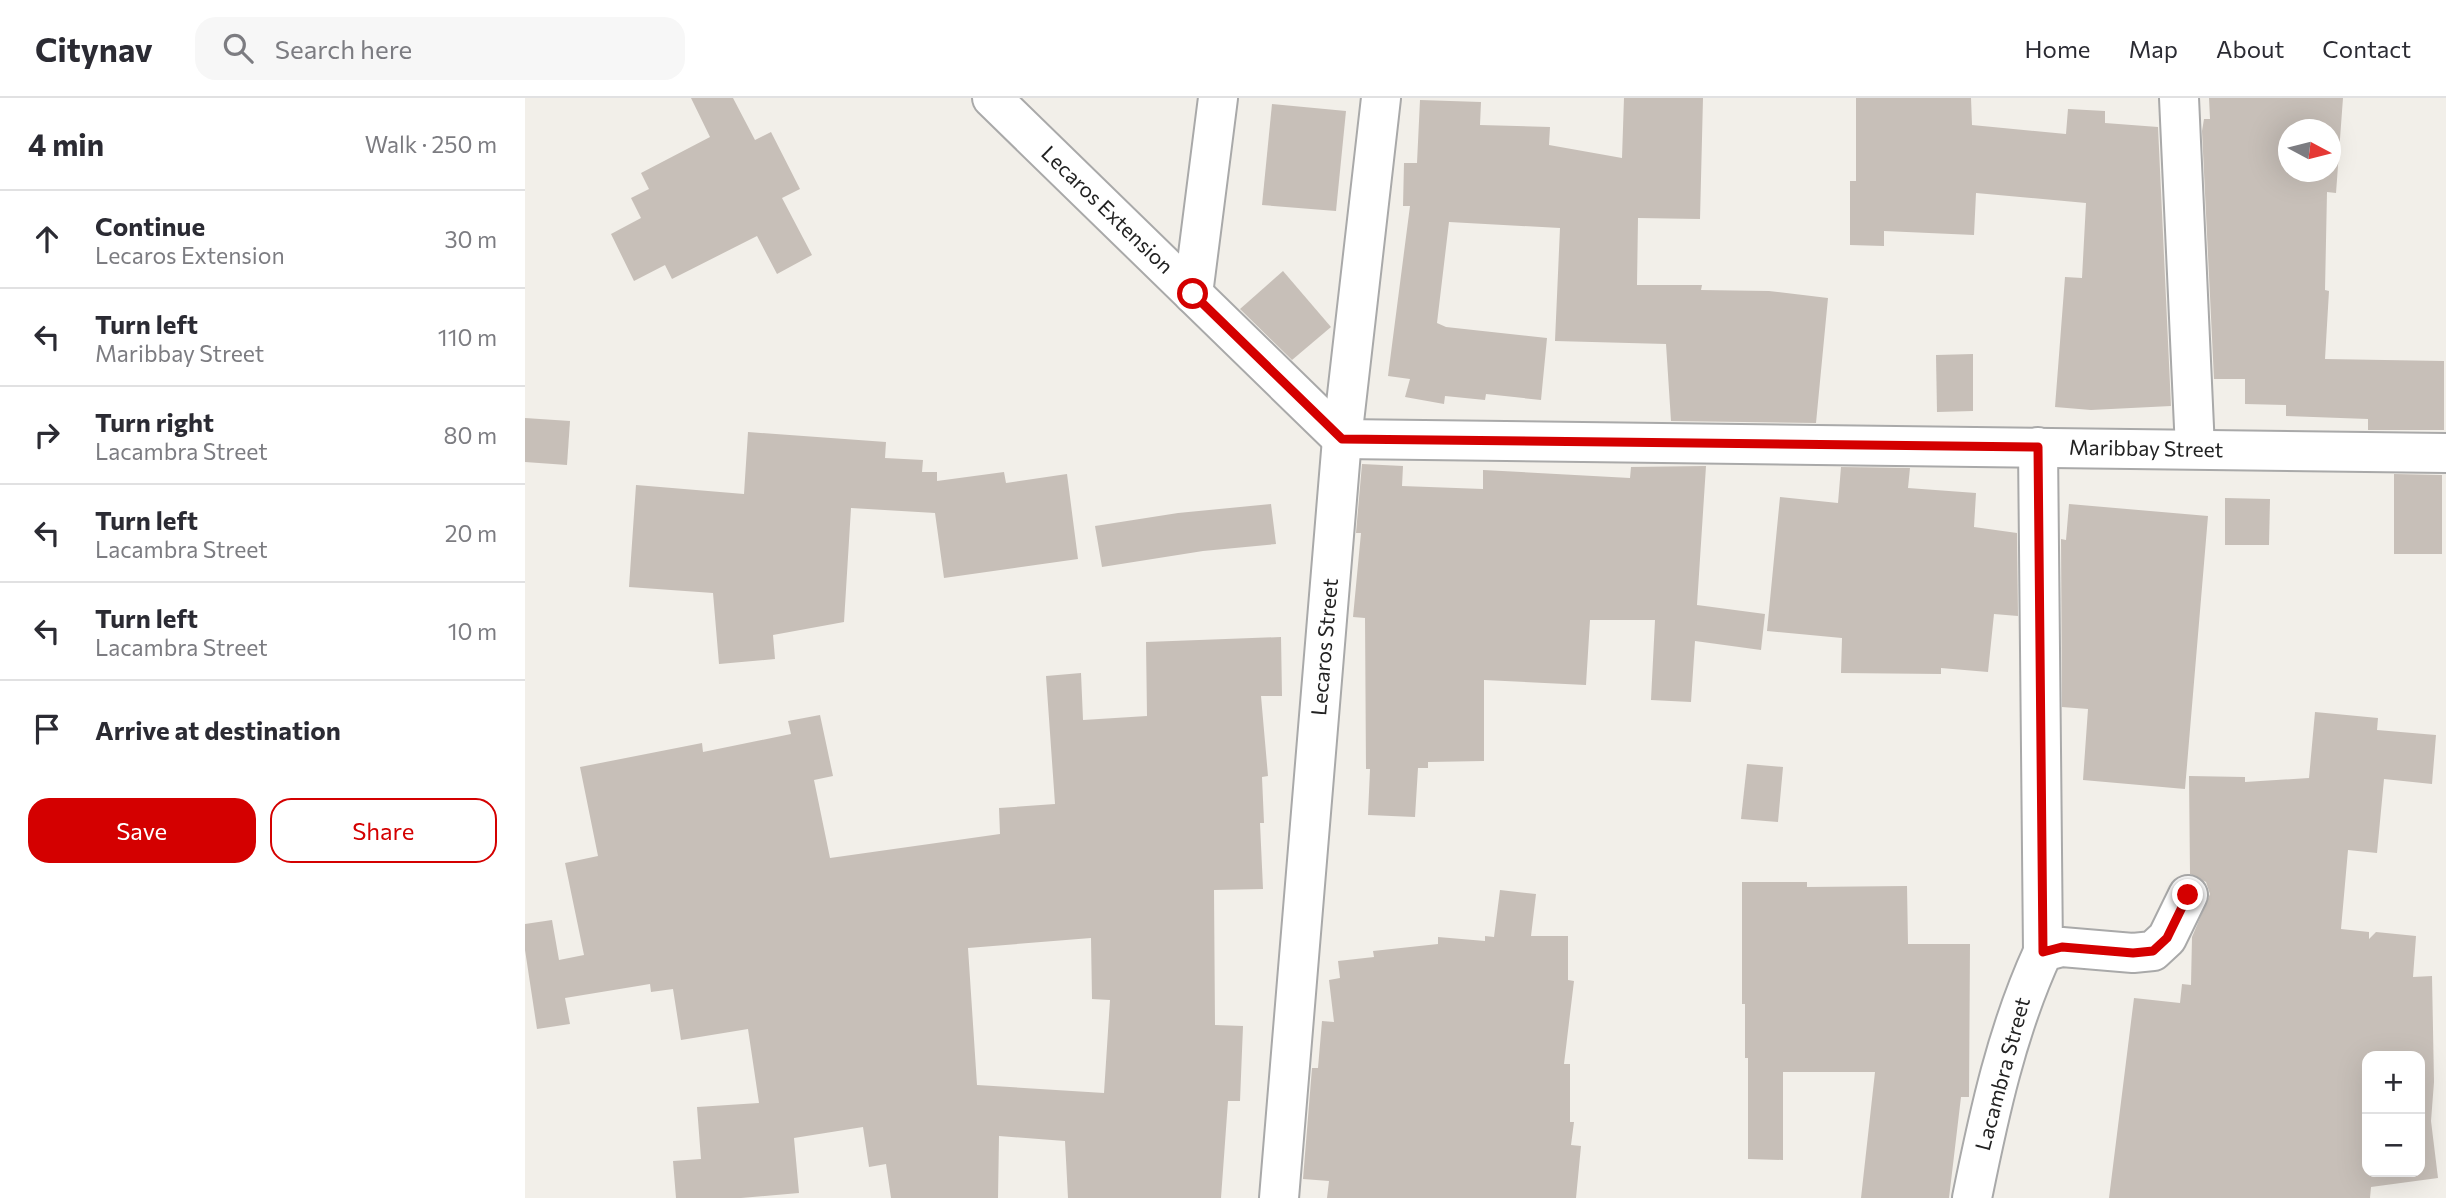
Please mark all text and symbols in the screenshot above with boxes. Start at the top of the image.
search box [195,17,685,80]
text: Citynav [35,28,153,69]
icon: search [219,29,257,67]
text: Search here [275,33,412,64]
text: Home [2025,34,2091,63]
text: Map [2129,34,2178,63]
text: About [2216,34,2284,63]
text: Contact [2322,34,2411,63]
north arrow [2278,119,2341,182]
text: 4 min [28,125,104,162]
text: Walk · 250 m [365,130,497,158]
street label: Lecaros Extension [1037,140,1179,278]
text: Continue [95,210,205,241]
icon: ahead [28,220,66,258]
text: 30 m [444,225,497,253]
text: Lecaros Extension [95,241,285,269]
route start [1177,278,1208,309]
text: Turn left [95,308,198,339]
icon: left [28,318,66,356]
text: 110 m [438,323,497,351]
text: Maribbay Street [95,339,264,367]
text: Turn right [95,406,214,437]
icon: right [28,416,66,454]
text: 80 m [444,421,497,449]
street label: Maribbay Street [2069,434,2223,461]
text: Lacambra Street [95,437,268,465]
text: Turn left [95,504,198,535]
icon: left [28,514,66,552]
text: 20 m [445,519,497,547]
text: Lacambra Street [95,535,268,563]
street label: Lecaros Street [1305,577,1342,717]
text: Turn left [95,602,198,633]
icon: left [28,612,66,650]
text: 10 m [448,617,497,645]
text: Lacambra Street [95,633,268,661]
icon: arrive [28,710,66,748]
text: Arrive at destination [95,714,341,745]
button: Save [28,798,256,863]
button: Share [270,798,497,863]
route end [2172,879,2203,910]
street label: Lacambra Street [1969,994,2034,1153]
map controls [2362,1051,2425,1177]
button: + [2362,1051,2425,1114]
button: − [2362,1114,2425,1177]

